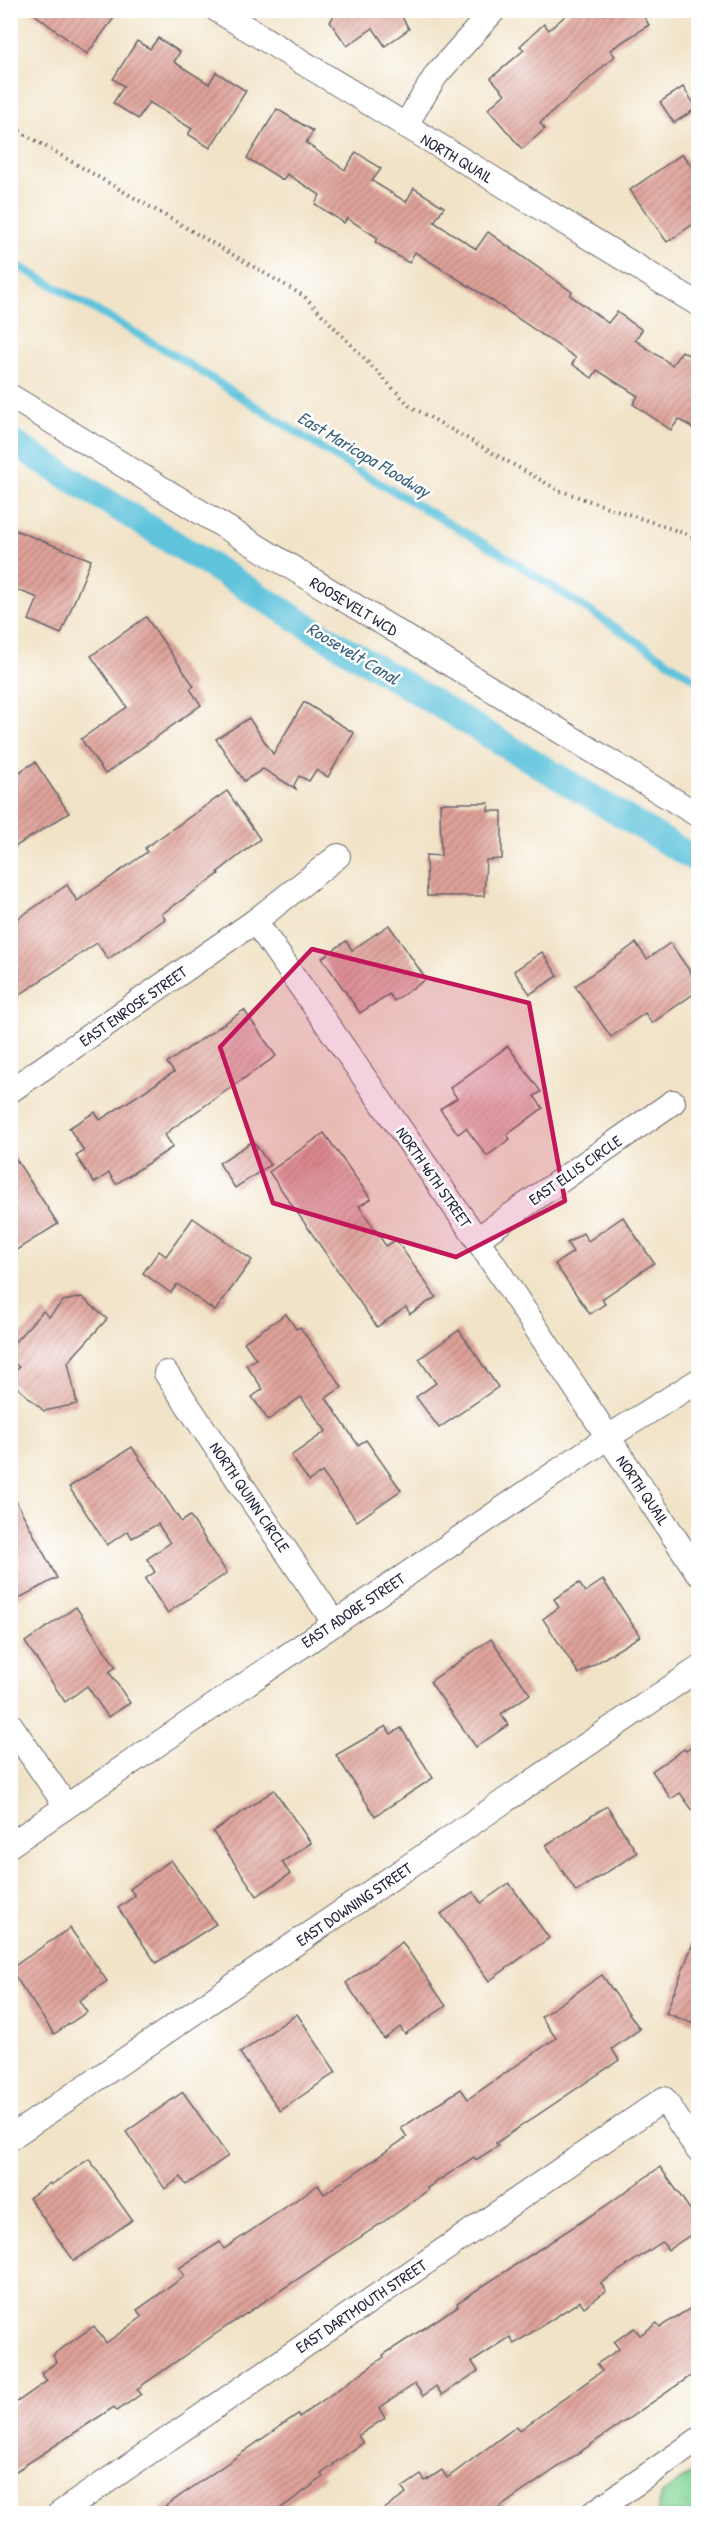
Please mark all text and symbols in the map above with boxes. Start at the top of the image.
street label: NORTH QUAIL [417,128,497,188]
water label: East Maricopa Floodway [293,405,437,505]
street label: ROOSEVELT WCD [306,571,402,641]
water label: Roosevelt Canal [302,616,405,691]
street label: EAST ENROSE STREET [75,960,192,1051]
street label: NORTH 46TH STREET [391,1122,477,1232]
street label: EAST ELLIS CIRCLE [524,1130,626,1210]
street label: NORTH QUINN CIRCLE [205,1438,295,1556]
street label: NORTH QUAIL [611,1451,675,1529]
street label: EAST ADOBE STREET [297,1567,409,1653]
street label: EAST DOWNING STREET [292,1857,417,1951]
street label: EAST DARTMOUTH STREET [291,2254,431,2358]

